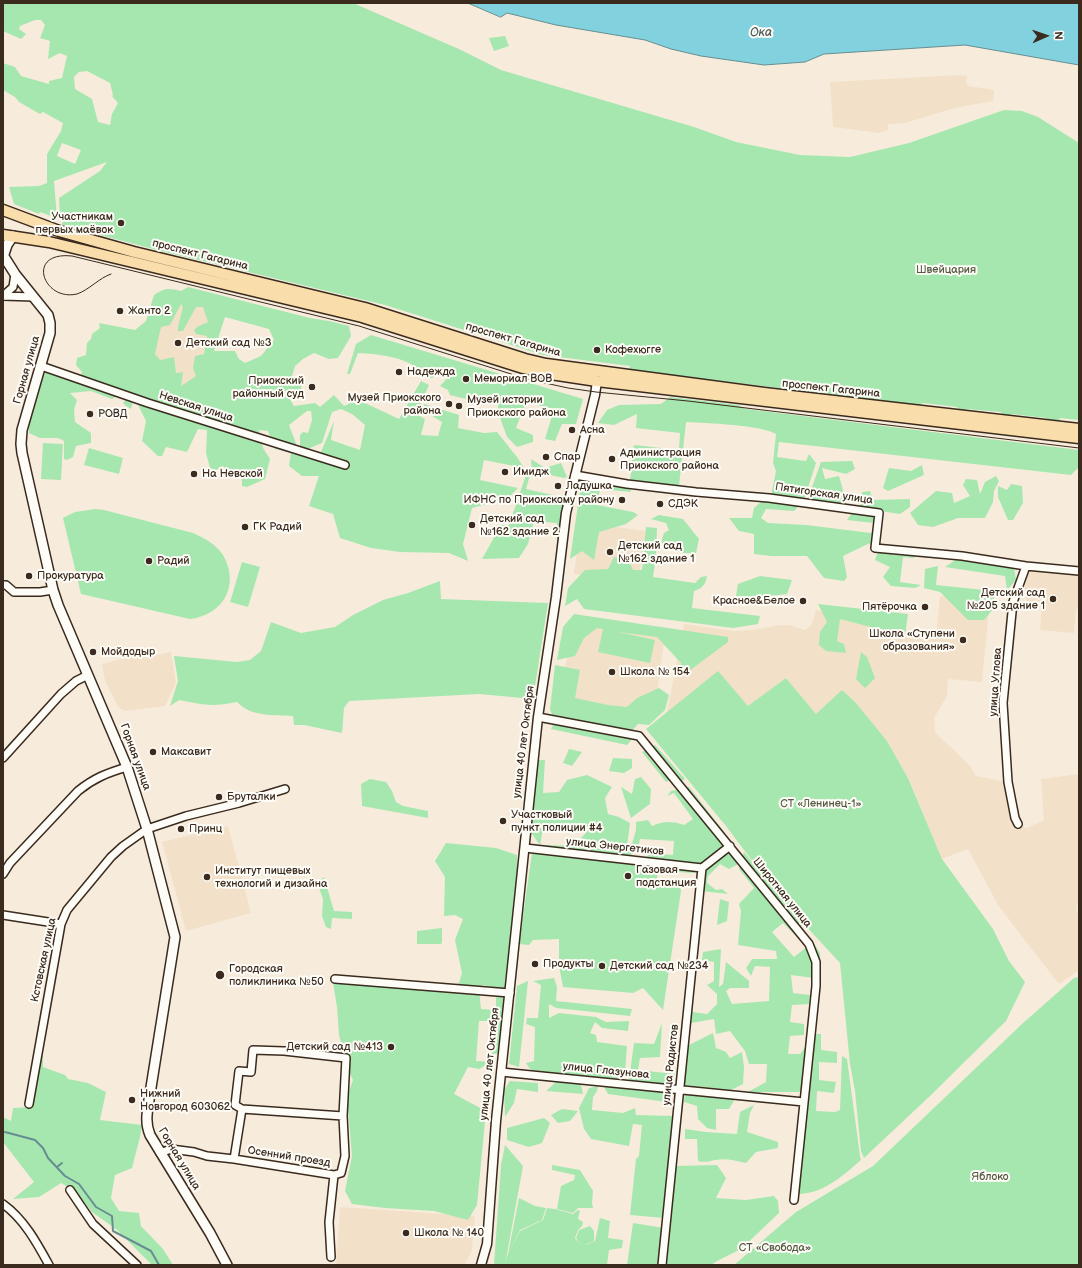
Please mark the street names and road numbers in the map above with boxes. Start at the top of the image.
street label: проспект Гагарина [151,237,249,273]
street label: проспект Гагарина [464,320,562,360]
street label: Горная улица [11,334,43,406]
street label: проспект Гагарина [781,377,881,401]
street label: Невская улица [157,389,235,425]
street label: Пятигорская улица [774,481,874,507]
street label: улица Углова [987,647,1005,717]
street label: улица 40 лет Октября [511,685,537,799]
street label: Горная улица [117,722,153,792]
street label: улица Энергетиков [565,835,665,859]
street label: Широтная улица [750,855,814,931]
street label: Кстовская улица [29,917,59,1003]
street label: улица 40 лет Октября [478,1007,502,1121]
street label: улица Радистов [660,1024,682,1106]
street label: улица Глазунова [562,1060,650,1082]
street label: Горная улица [155,1125,203,1193]
street label: Осенний проезд [247,1144,331,1170]

